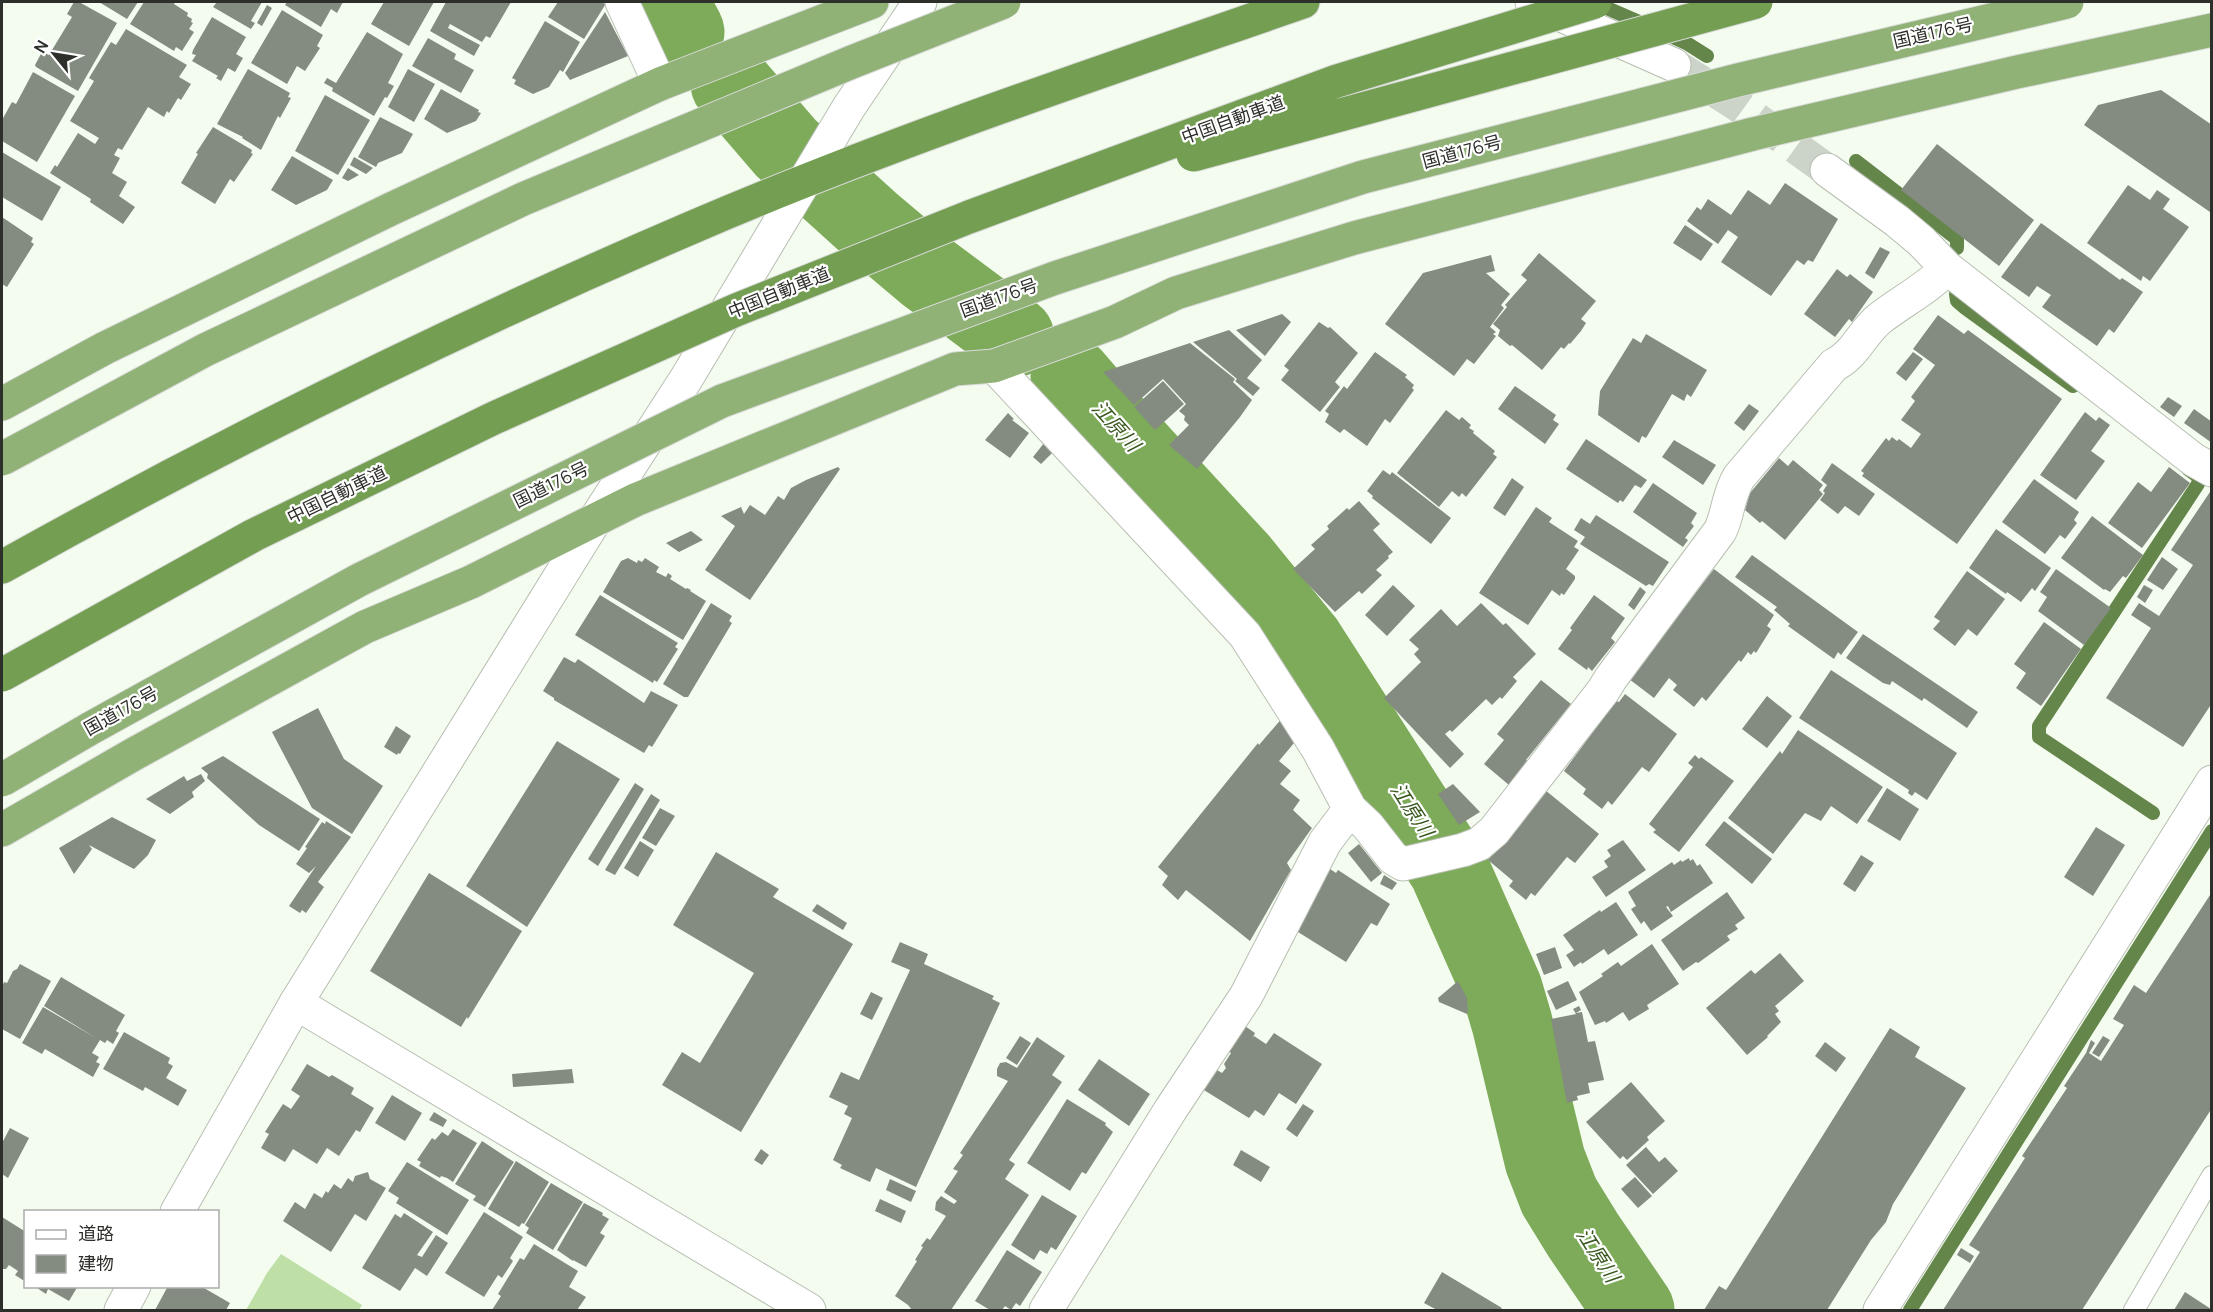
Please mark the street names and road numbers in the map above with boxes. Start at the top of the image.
street label: 国道176号 [1890,11,1975,53]
street label: 中国自動車道 [1178,89,1288,149]
street label: 国道176号 [1419,129,1504,173]
street label: 中国自動車道 [724,261,833,323]
street label: 国道176号 [956,272,1041,322]
street label: 国道176号 [509,456,592,513]
street label: 中国自動車道 [283,460,390,529]
street label: 国道176号 [79,680,162,740]

